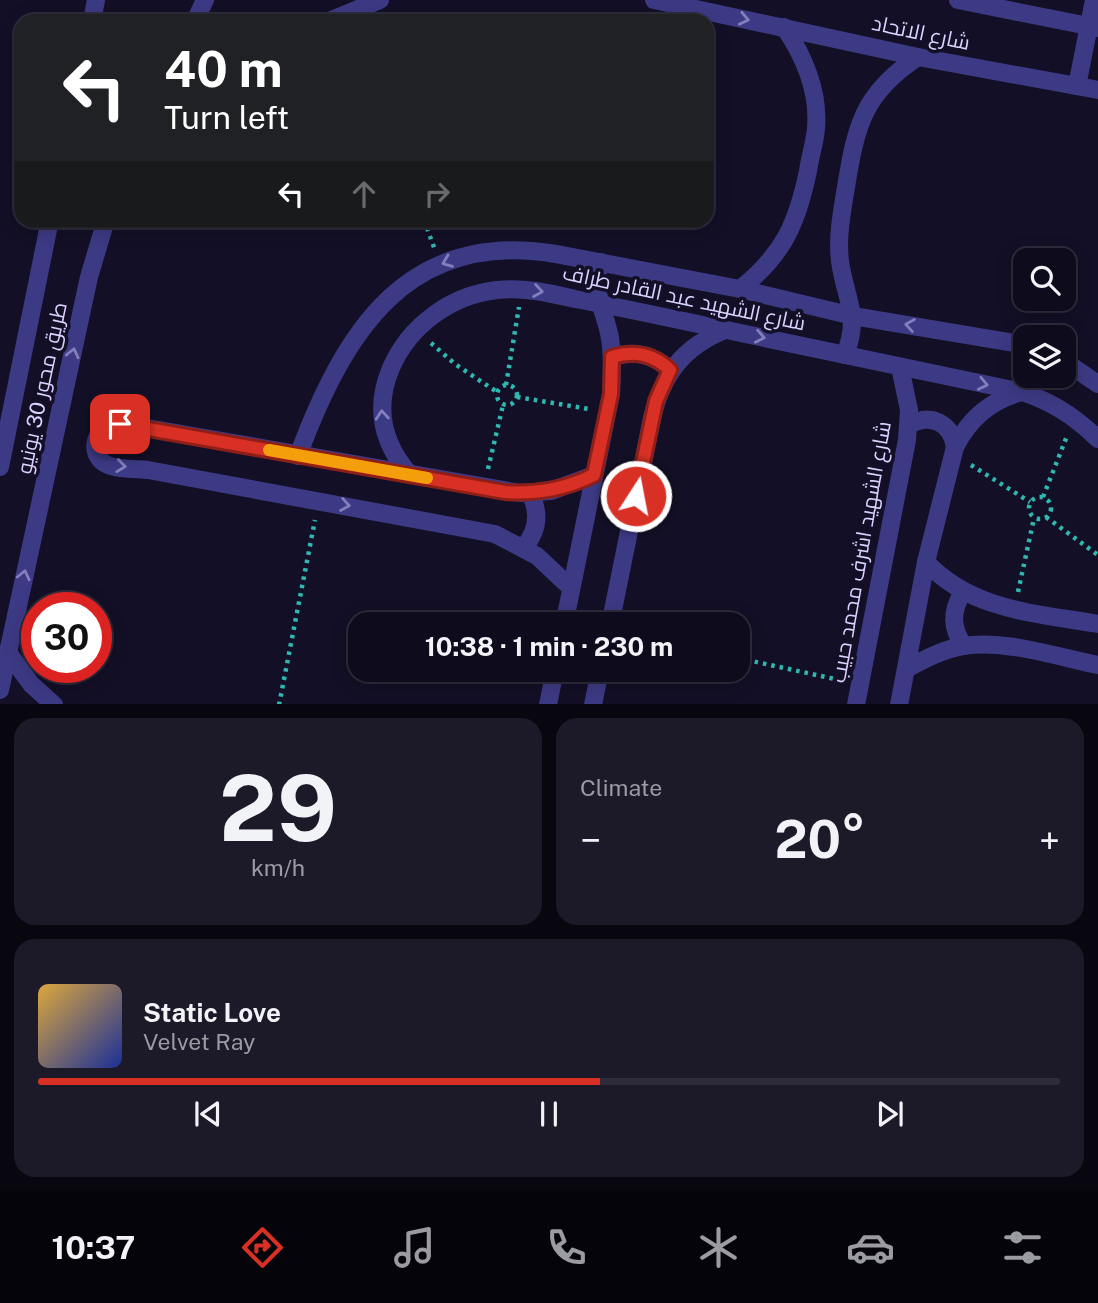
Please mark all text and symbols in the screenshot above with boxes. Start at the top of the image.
one-way arrow [738,10,750,25]
street label: شارع الاتحاد [869,10,972,57]
text: 40 m [164,40,283,98]
icon: left [49,42,140,133]
text: Turn left [164,99,289,136]
icon: left [272,175,310,213]
icon: ahead [345,175,383,213]
icon: right [418,175,456,213]
map controls [1013,248,1076,388]
button: search [1013,248,1076,311]
one-way arrow [441,253,453,267]
street label: شارع الشهيد عبد القادر طراف [560,260,808,337]
one-way arrow [532,283,543,298]
street label: طريق محور 30 يونيو [11,300,73,476]
one-way arrow [904,318,916,333]
button: layers [1013,325,1076,388]
one-way arrow [754,329,766,344]
one-way arrow [65,347,80,359]
one-way arrow [977,375,989,390]
pin [90,394,150,454]
icon: arrive [101,405,139,443]
one-way arrow [375,409,390,420]
street label: شارع الشهيد اشرف محمد حبيب [825,419,898,685]
one-way arrow [115,459,127,474]
position arrow [599,459,673,533]
one-way arrow [339,497,351,512]
one-way arrow [16,569,30,581]
speed limit sign: 30 [21,592,112,683]
text: 10:38 · 1 min · 230 m [425,631,673,662]
text: 29 [219,755,337,861]
text: Climate [580,774,662,801]
text: 20° [774,809,866,870]
text: − [580,818,601,863]
text: + [1039,818,1060,863]
text: km/h [251,854,305,881]
text: Static Love [143,997,281,1028]
text: Velvet Ray [143,1028,255,1055]
icon: previous [189,1095,227,1133]
icon: pause [530,1095,568,1133]
icon: next [871,1095,909,1133]
icon: directions [238,1223,287,1272]
icon: music [390,1223,439,1272]
icon: phone [542,1223,591,1272]
icon: climate [694,1223,743,1272]
icon: car [846,1223,895,1272]
icon: filters [998,1223,1047,1272]
text: 10:37 [51,1229,135,1266]

